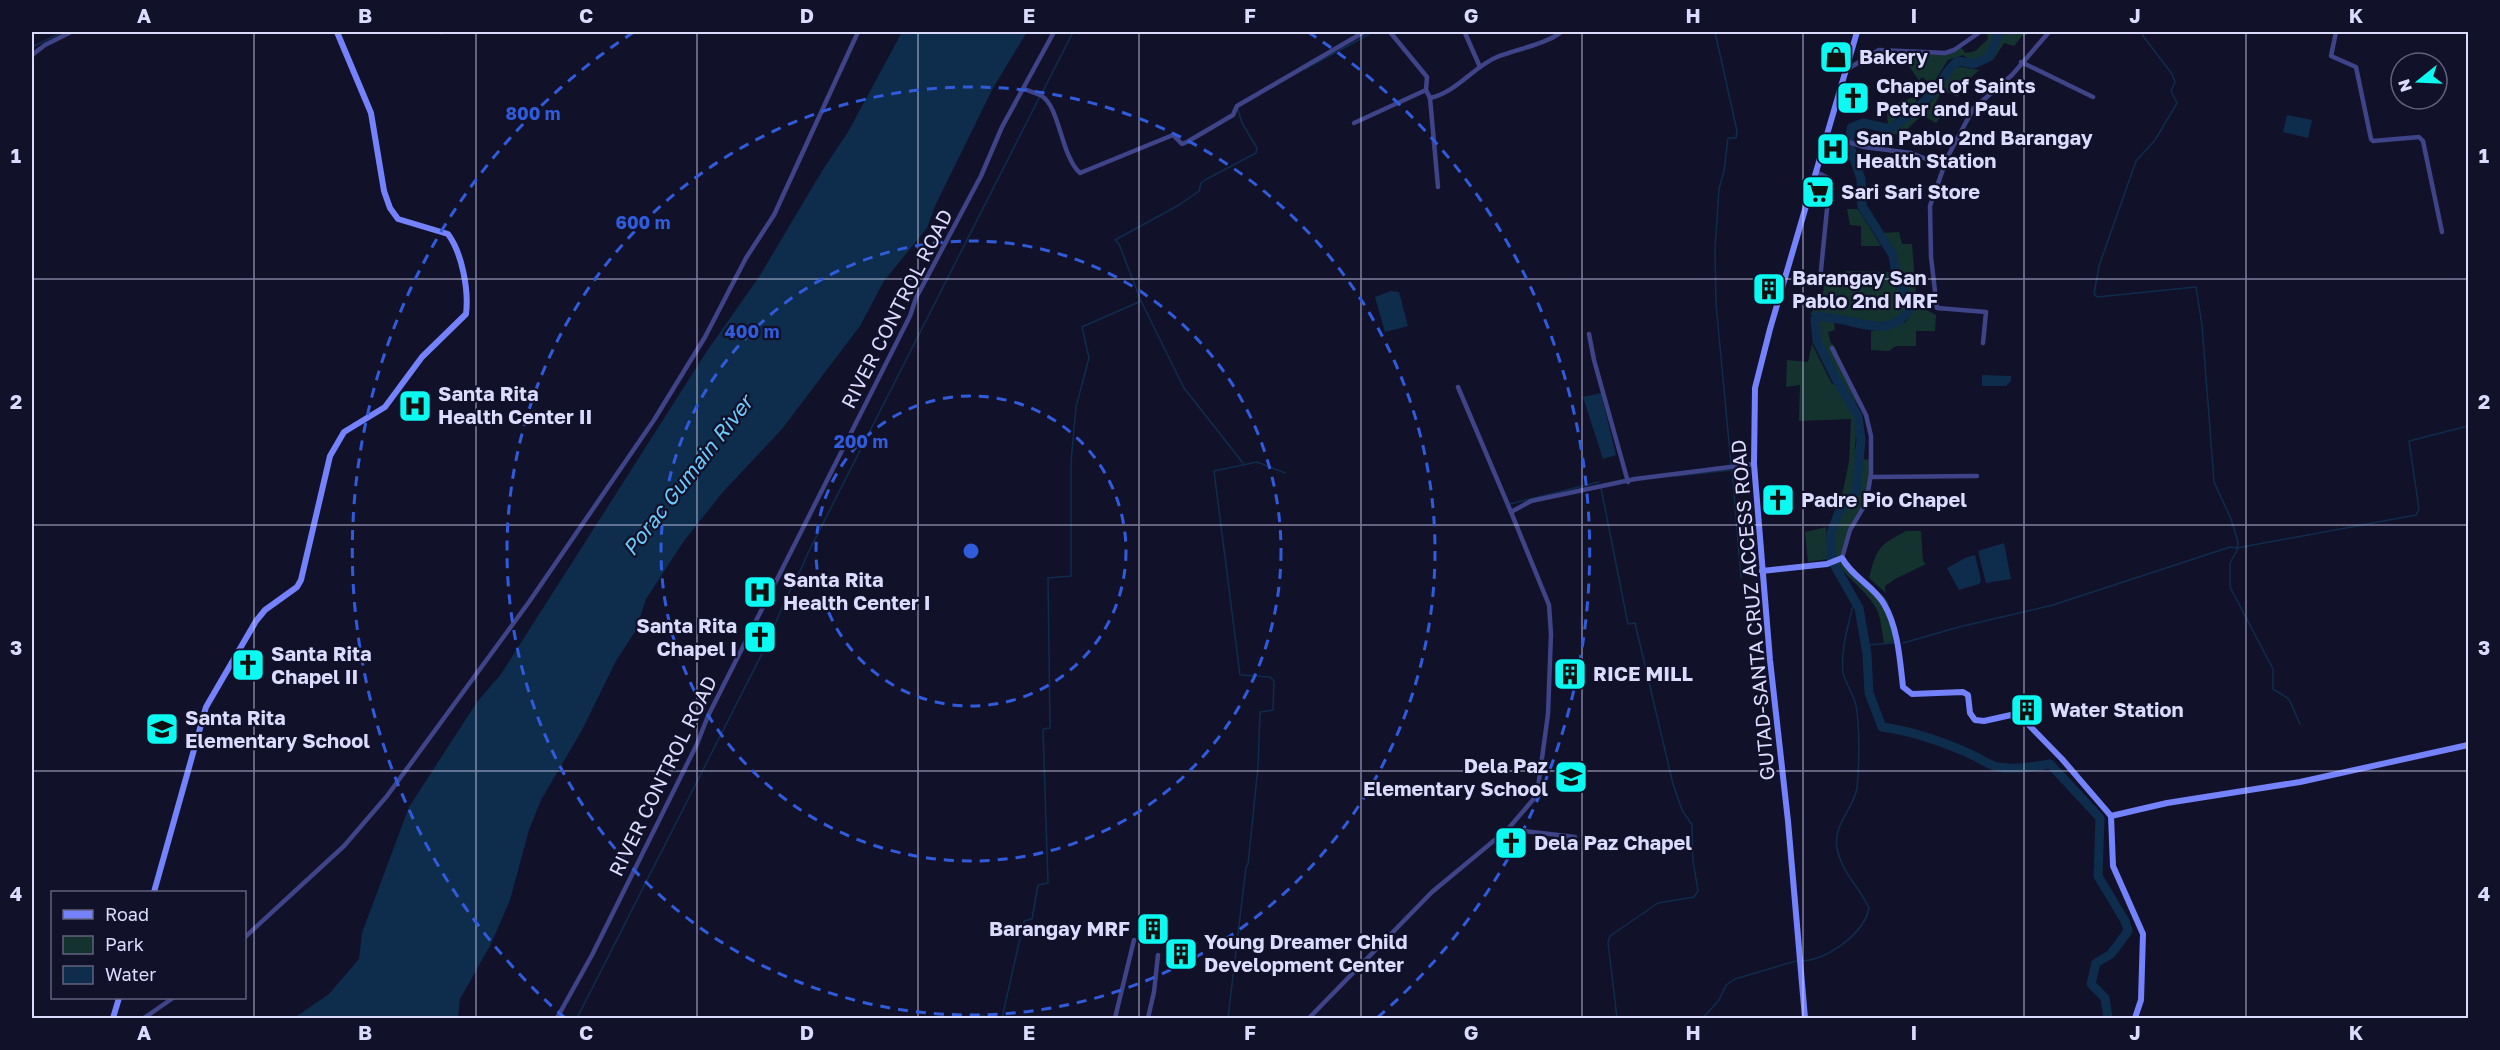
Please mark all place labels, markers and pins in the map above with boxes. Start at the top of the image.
shop icon: Bakery [1818,39,1854,75]
place label: Bakery [1859,44,1928,68]
place label: Chapel of Saints Peter and Paul [1876,73,2036,120]
church icon: Chapel of Saints Peter and Paul [1835,80,1871,116]
place label: San Pablo 2nd Barangay Health Station [1856,125,2093,172]
hospital icon: San Pablo 2nd Barangay Health Station [1815,131,1851,167]
supermarket icon: Sari Sari Store [1800,174,1836,210]
place label: Sari Sari Store [1841,179,1980,203]
place label: Barangay San Pablo 2nd MRF [1792,265,1938,312]
building icon: Barangay San Pablo 2nd MRF [1751,271,1787,307]
place label: Santa Rita Health Center II [438,381,592,428]
hospital icon: Santa Rita Health Center II [397,388,433,424]
church icon: Padre Pio Chapel [1760,482,1796,518]
place label: Padre Pio Chapel [1801,487,1967,511]
centre of rings [961,541,981,561]
place label: Santa Rita Health Center I [783,567,931,614]
hospital icon: Santa Rita Health Center I [742,574,778,610]
place label: Santa Rita Chapel I [636,613,737,660]
church icon: Santa Rita Chapel I [742,619,778,655]
place label: Santa Rita Chapel II [271,641,372,688]
church icon: Santa Rita Chapel II [230,647,266,683]
building icon: RICE MILL [1552,656,1588,692]
place label: RICE MILL [1593,661,1693,685]
building icon: Water Station [2009,692,2045,728]
place label: Water Station [2050,697,2184,721]
place label: Santa Rita Elementary School [185,705,370,752]
school or university icon: Santa Rita Elementary School [144,711,180,747]
place label: Dela Paz Elementary School [1363,753,1548,800]
school or university icon: Dela Paz Elementary School [1553,759,1589,795]
church icon: Dela Paz Chapel [1493,825,1529,861]
place label: Dela Paz Chapel [1534,830,1692,854]
building icon: Barangay MRF [1135,911,1171,947]
place label: Barangay MRF [989,916,1130,940]
place label: Young Dreamer Child Development Center [1204,929,1408,976]
building icon: Young Dreamer Child Development Center [1163,936,1199,972]

